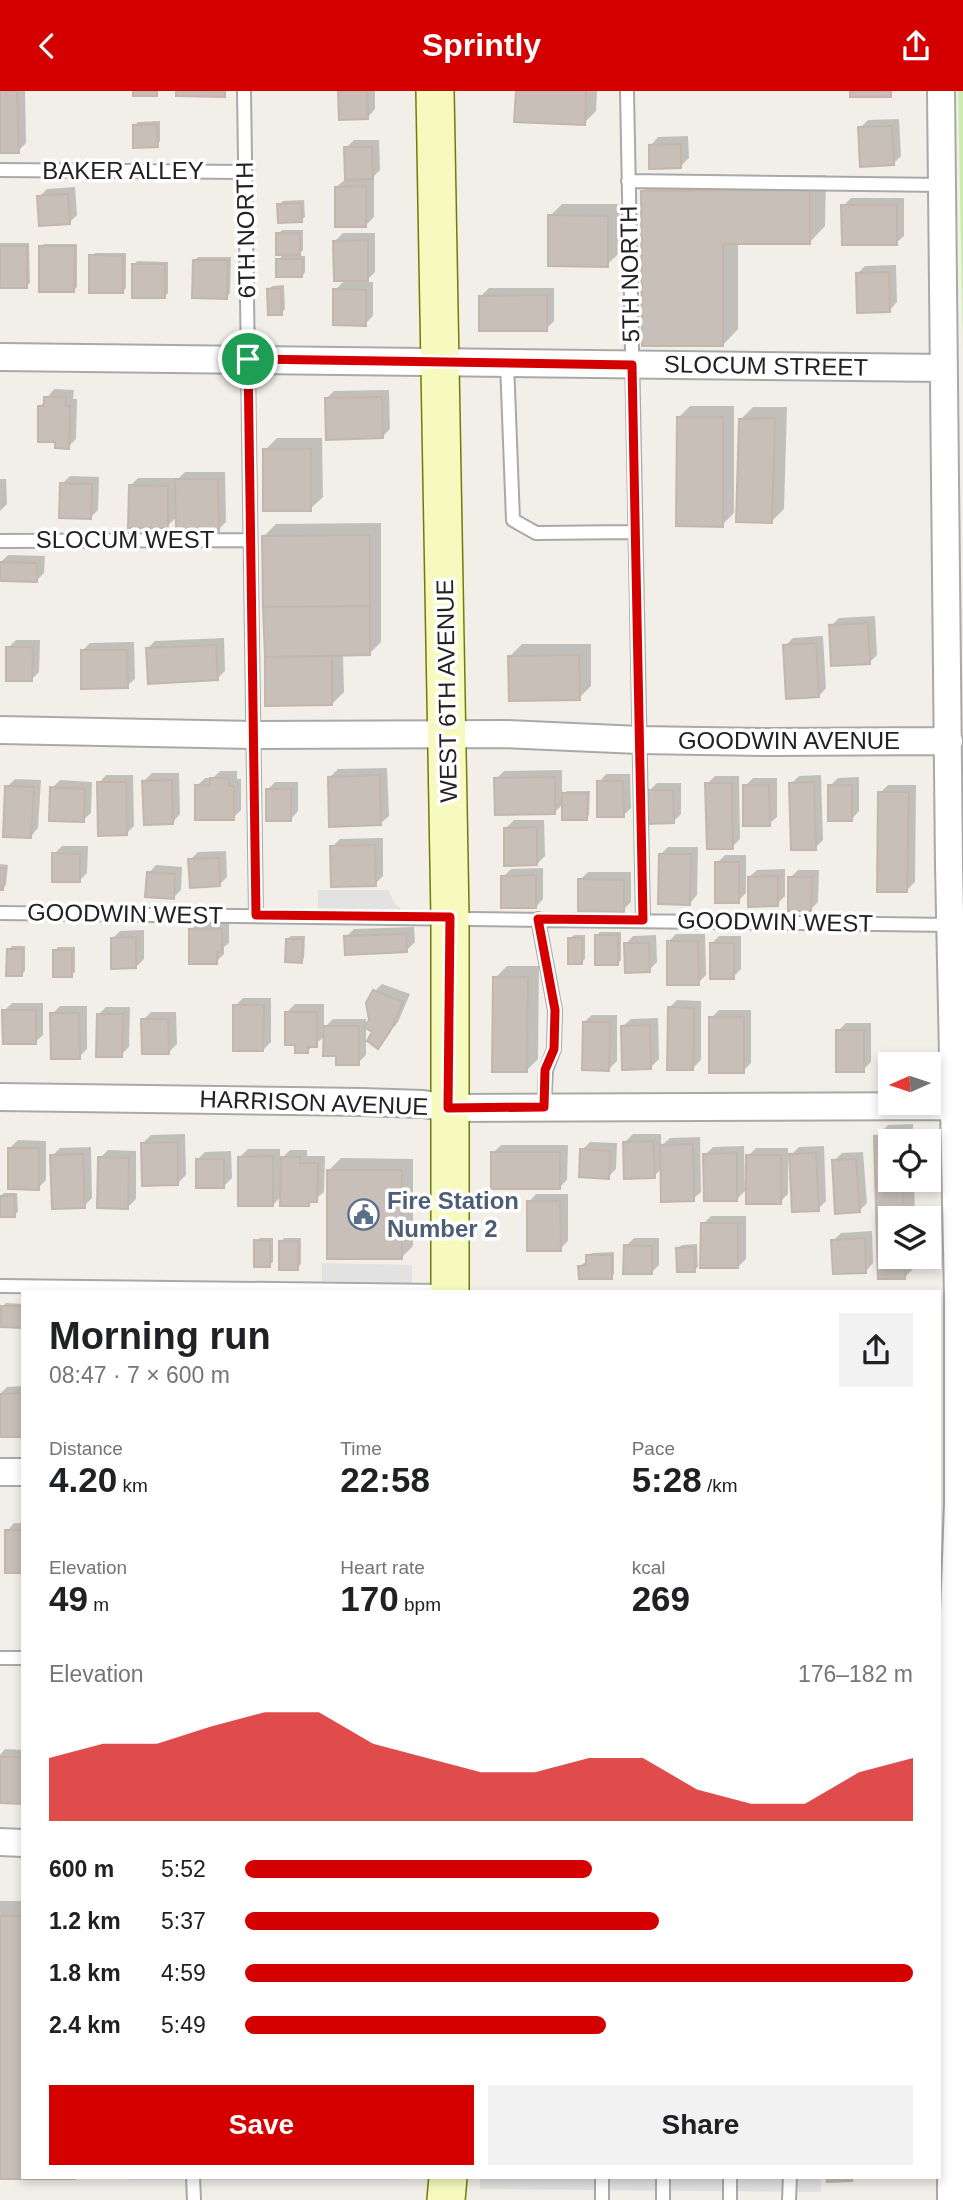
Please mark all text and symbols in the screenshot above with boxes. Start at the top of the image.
icon: back [28,27,66,65]
text: Sprintly [422,27,541,63]
icon: share [897,27,935,65]
street label: BAKER ALLEY [42,157,204,184]
street label: 6TH NORTH [231,161,260,299]
street label: 5TH NORTH [615,205,644,343]
pin [218,329,278,389]
icon: arrive [229,340,267,378]
street label: SLOCUM STREET [664,350,869,381]
street label: SLOCUM WEST [36,526,215,553]
street label: WEST 6TH AVENUE [431,579,462,803]
street label: GOODWIN AVENUE [678,727,900,754]
street label: GOODWIN WEST [27,898,224,929]
street label: GOODWIN WEST [677,906,874,937]
north arrow [878,1052,942,1115]
map controls [878,1052,941,1269]
street label: HARRISON AVENUE [199,1085,429,1120]
button: locate [878,1129,941,1192]
place label: Fire Station Number 2 [387,1187,519,1242]
public building icon: Fire Station Number 2 [347,1198,381,1232]
button: layers [878,1206,941,1269]
button: share [839,1313,913,1387]
text: Morning run [49,1315,271,1357]
text: 08:47 · 7 × 600 m [49,1362,230,1388]
text: Distance [49,1438,123,1459]
text: Time [340,1438,382,1459]
text: Pace [632,1438,675,1459]
text: 4.20 [49,1460,117,1499]
text: 22:58 [340,1460,430,1499]
text: 5:28 [632,1460,702,1499]
text: km [117,1475,148,1496]
text: /km [702,1475,738,1496]
text: Elevation [49,1557,127,1578]
text: Heart rate [340,1557,425,1578]
text: kcal [632,1557,665,1578]
text: 49 [49,1579,88,1618]
text: 170 [340,1579,399,1618]
text: 269 [632,1579,690,1618]
text: m [88,1594,109,1615]
text: bpm [399,1594,441,1615]
text: Elevation [49,1661,144,1687]
text: 176–182 m [798,1661,913,1687]
text: 600 m [49,1856,114,1882]
text: 5:52 [161,1856,206,1882]
text: 1.2 km [49,1908,121,1934]
text: 5:37 [161,1908,206,1934]
text: 1.8 km [49,1960,121,1986]
text: 4:59 [161,1960,206,1986]
text: 2.4 km [49,2012,121,2038]
text: 5:49 [161,2012,206,2038]
button: Save [49,2085,474,2165]
button: Share [488,2085,913,2165]

